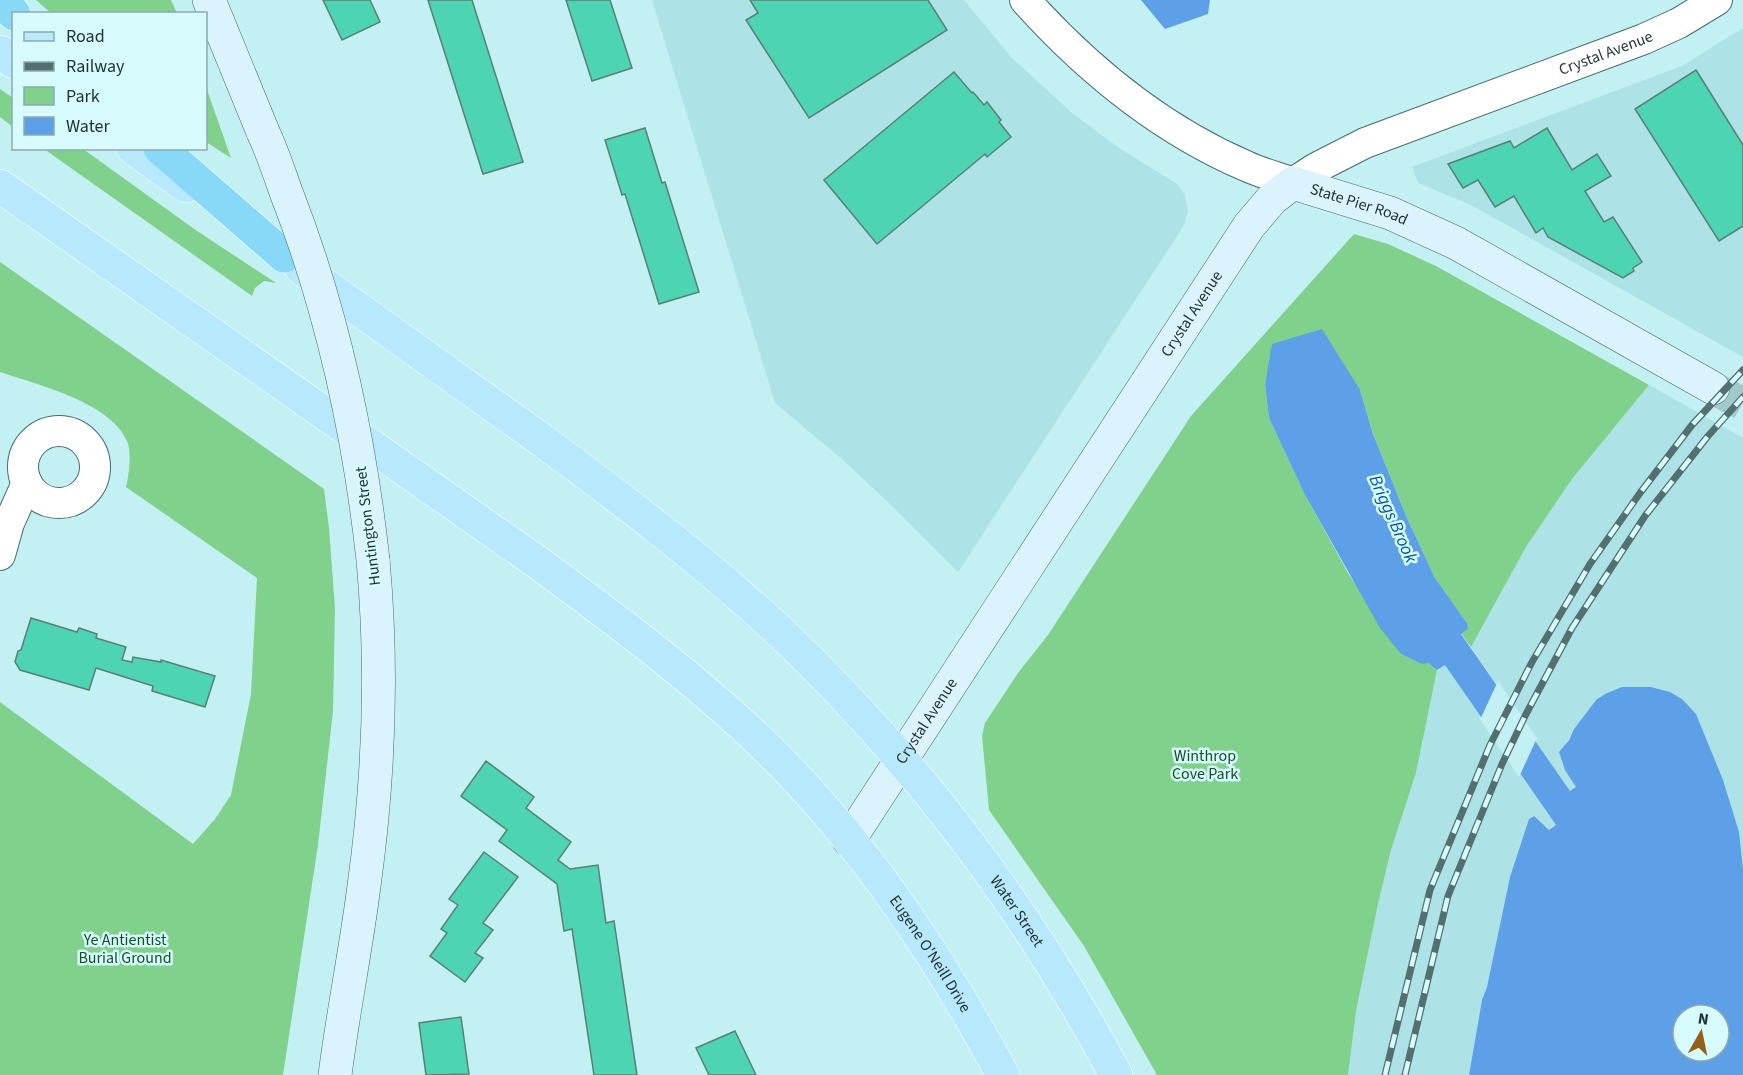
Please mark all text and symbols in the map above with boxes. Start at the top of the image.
legend [12,12,207,150]
text: Road [66,24,105,49]
street label: Crystal Avenue [1556,25,1656,81]
text: Railway [66,54,125,79]
text: Park [66,84,100,109]
text: Water [66,114,110,139]
street label: State Pier Road [1307,178,1411,231]
street label: Crystal Avenue [1156,266,1228,361]
street label: Huntington Street [350,465,386,587]
water label: Briggs Brook [1362,471,1424,567]
street label: Crystal Avenue [890,674,963,768]
park label: Winthrop Cove Park [1172,745,1238,785]
street label: Water Street [985,871,1049,952]
street label: Eugene O'Neill Drive [884,891,976,1017]
park label: Ye Antientist Burial Ground [78,929,172,969]
north arrow [1671,1003,1731,1063]
text: N [1696,1007,1710,1031]

